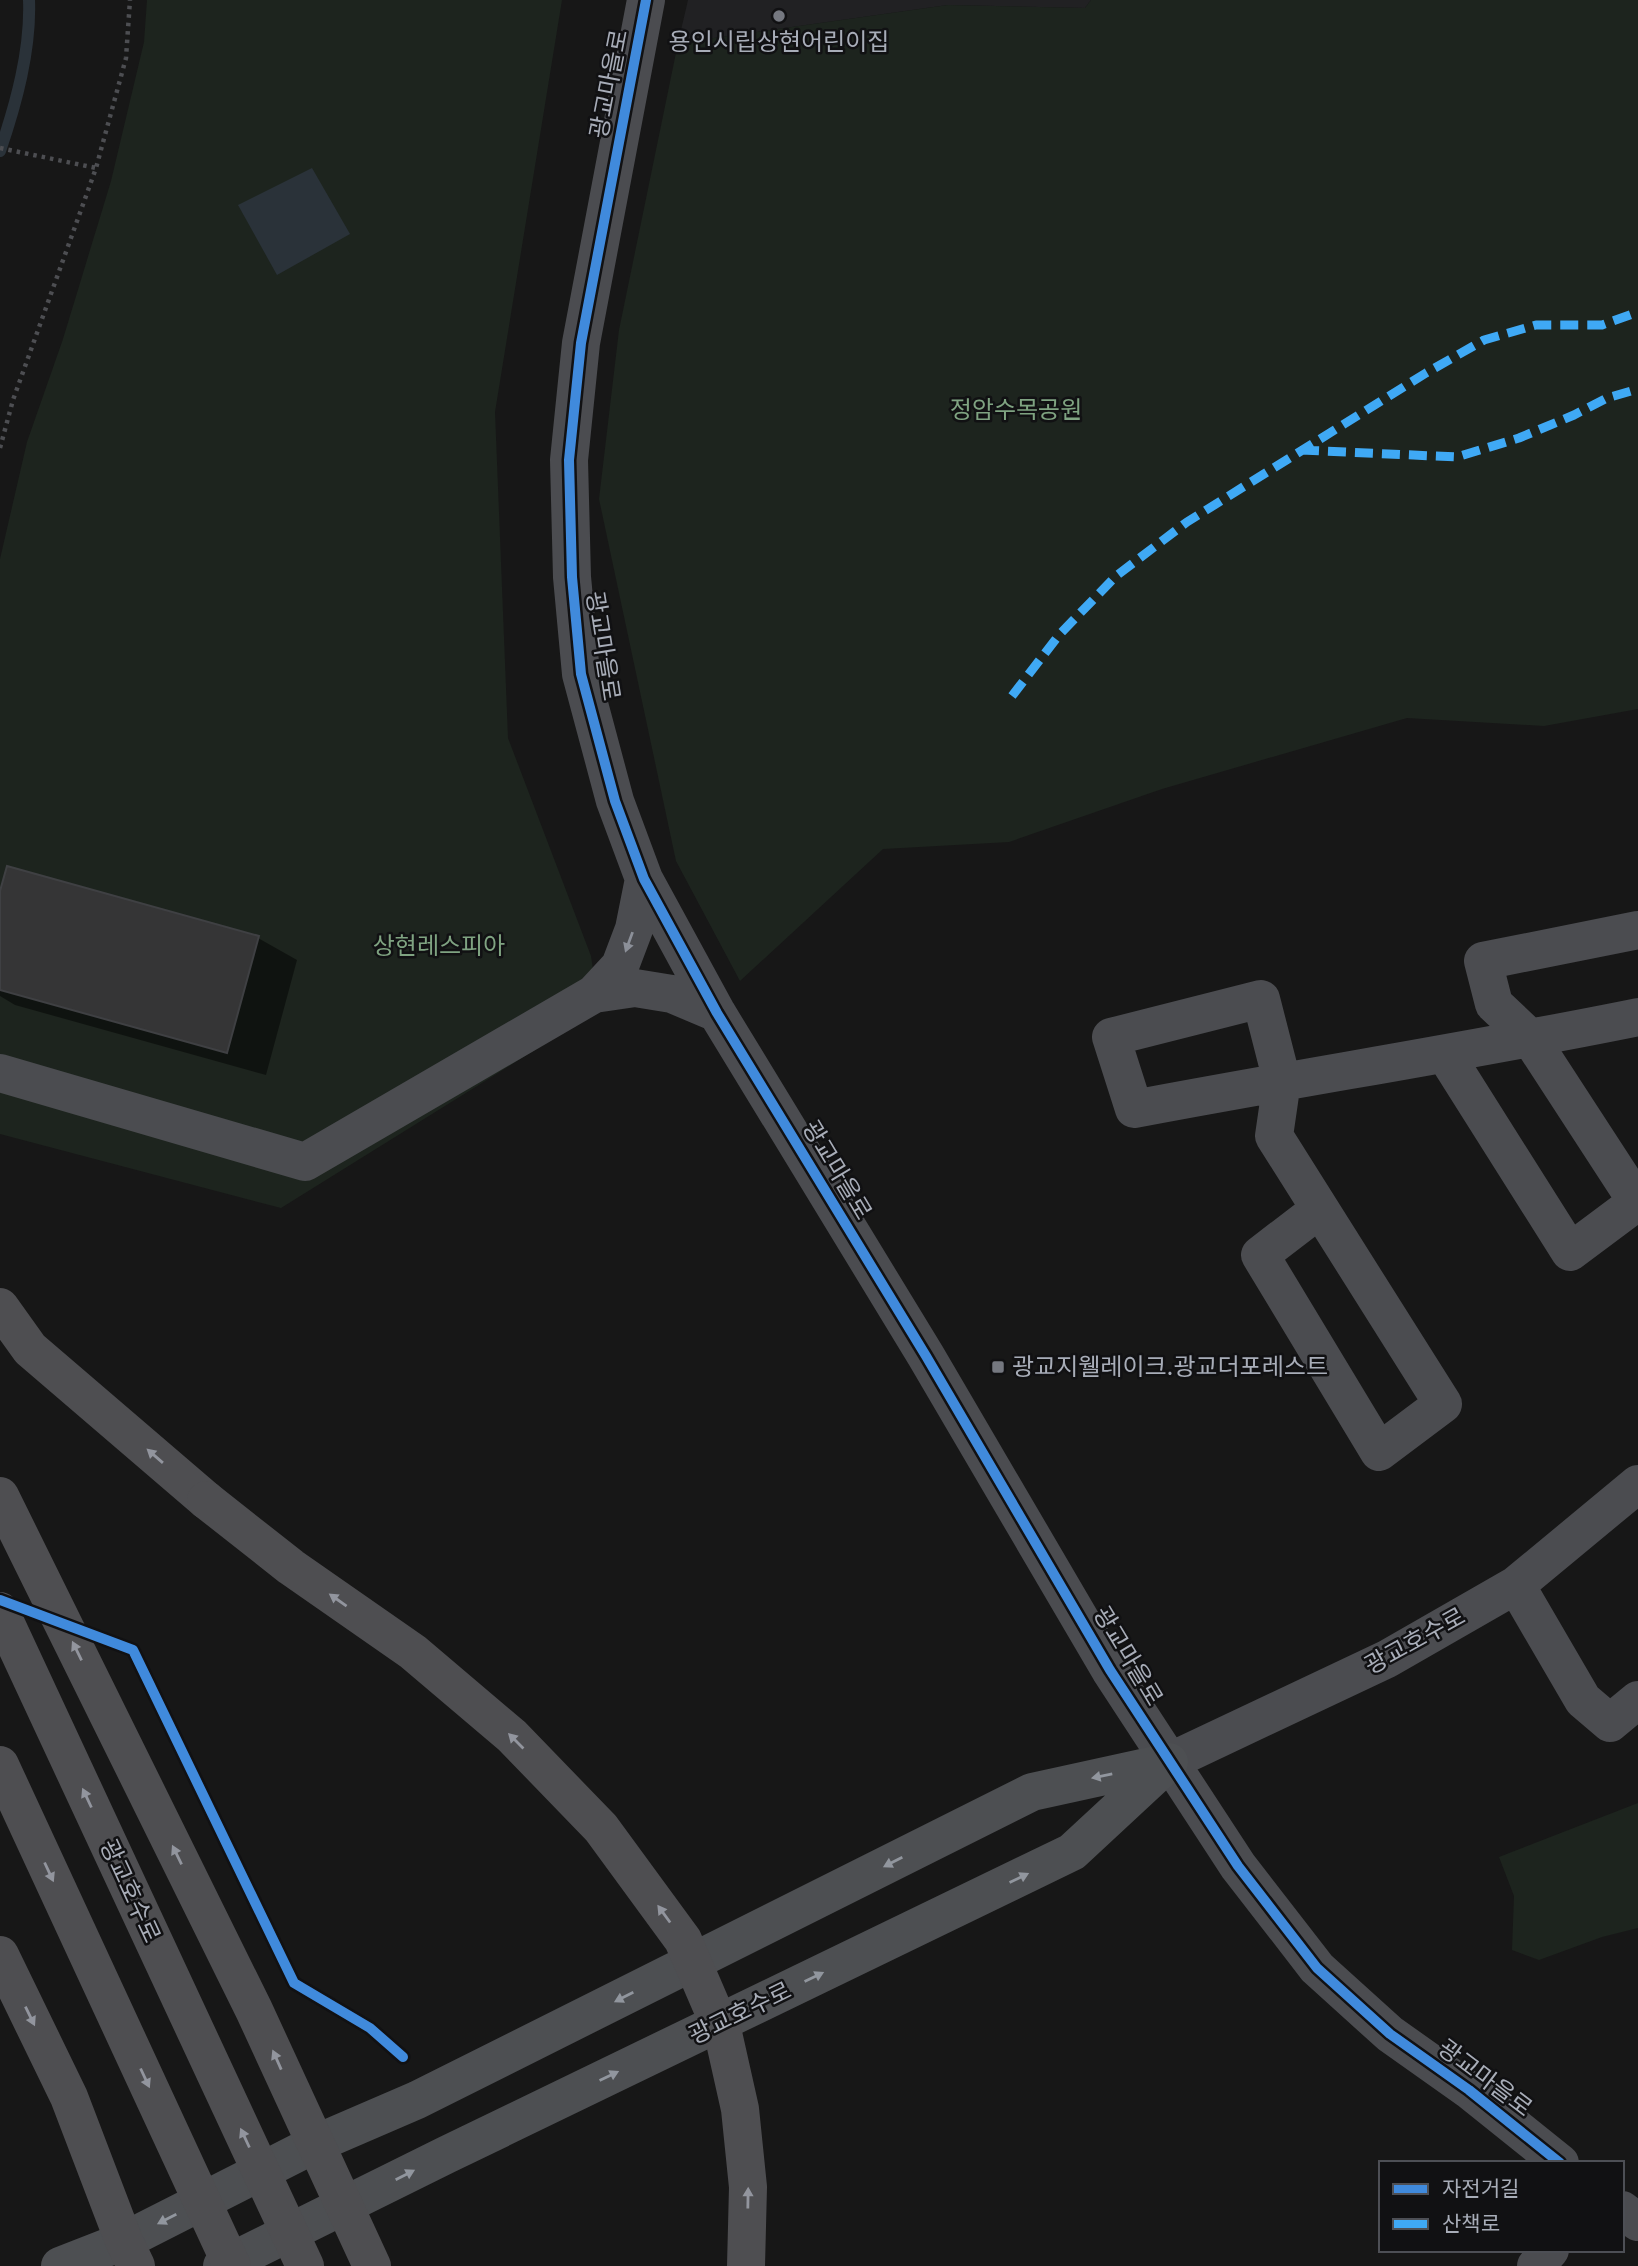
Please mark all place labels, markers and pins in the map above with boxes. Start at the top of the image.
marker: 용인시립상현어린이집 [771,8,787,24]
place label: 용인시립상현어린이집 [669,27,889,56]
place label: 광교지웰레이크.광교더포레스트 [1012,1352,1328,1381]
marker: 광교지웰레이크.광교더포레스트 [990,1359,1006,1375]

